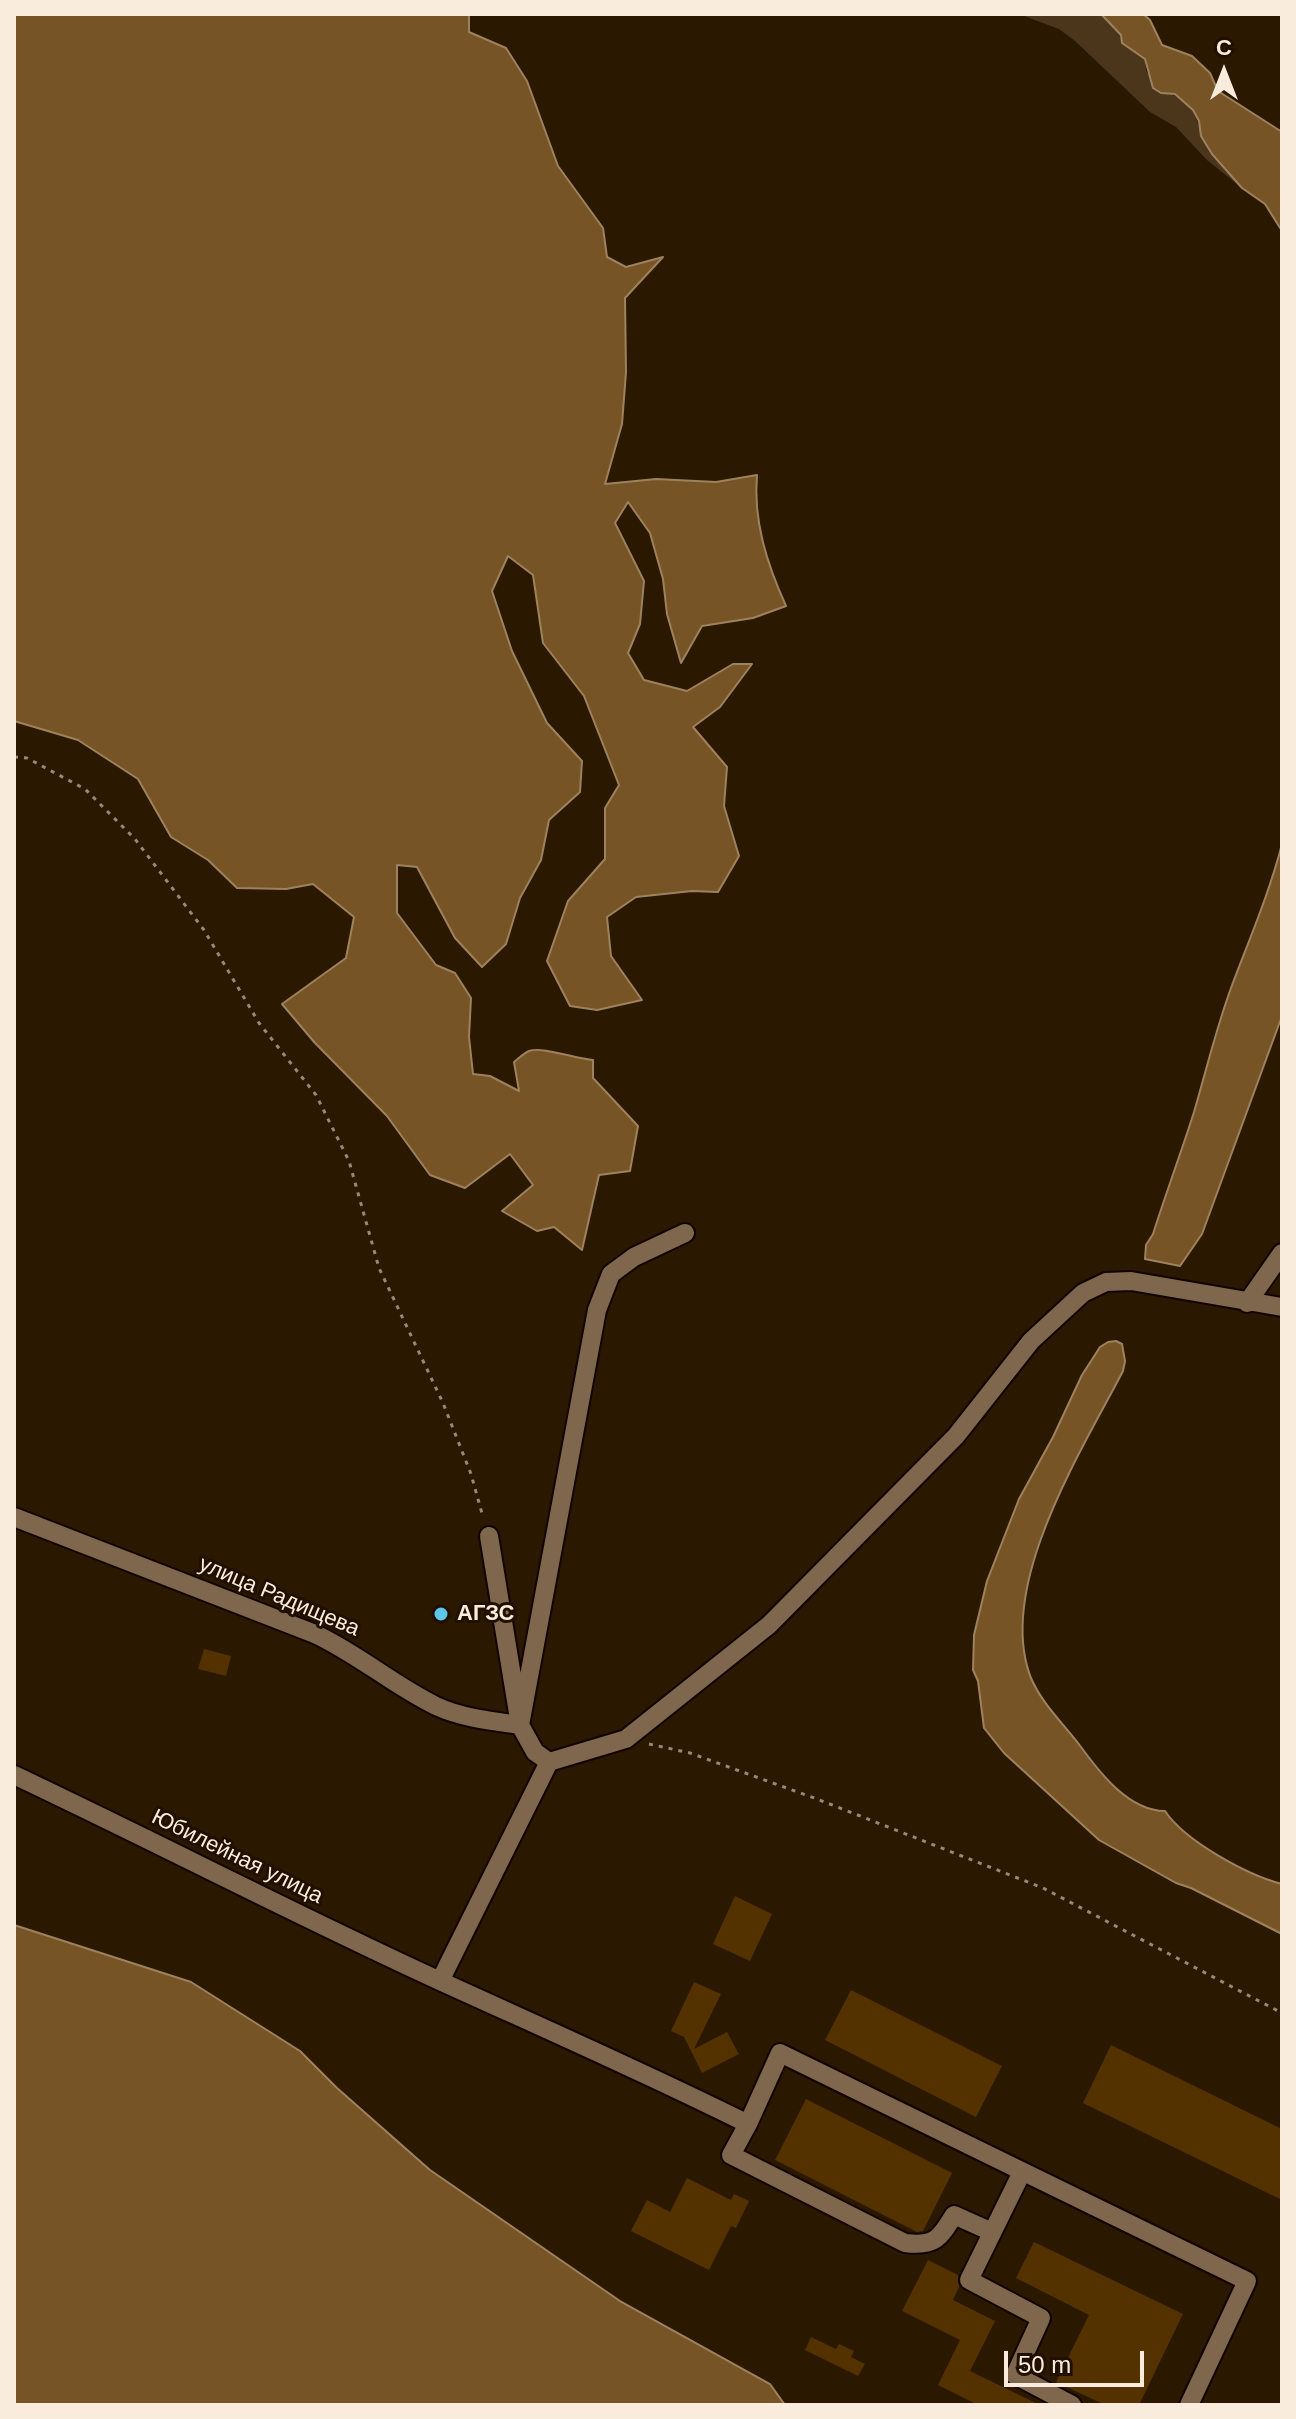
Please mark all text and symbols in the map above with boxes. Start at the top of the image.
north arrow [1184,32,1264,112]
text: С [1216,35,1232,60]
street label: улица Радищева [195,1551,363,1643]
place label: АГЗС [457,1601,514,1627]
marker: АГЗС [432,1605,450,1623]
street label: Юбилейная улица [147,1804,327,1910]
scale bar [1008,2335,1148,2385]
text: 50 m [1018,2351,1071,2378]

